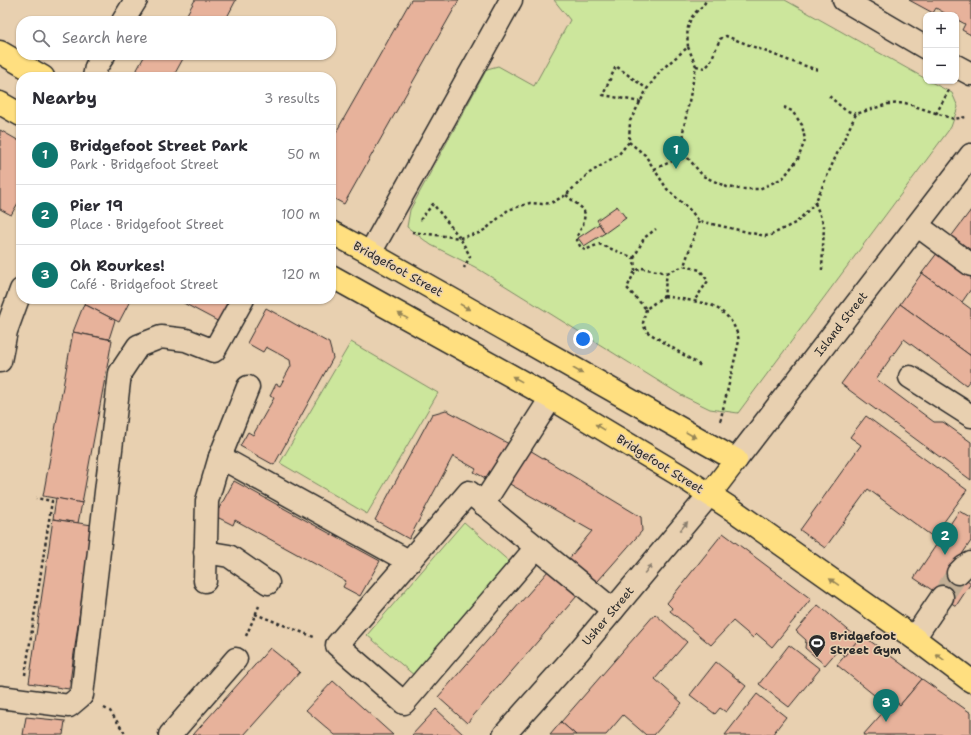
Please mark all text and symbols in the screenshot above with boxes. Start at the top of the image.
map controls [923,12,959,84]
button: + [923,12,959,48]
search box [16,16,336,60]
icon: search [30,27,52,49]
text: Search here [62,28,148,48]
button: − [923,48,959,84]
text: Nearby [32,87,97,109]
text: 3 results [264,90,320,107]
text: Bridgefoot Street Park [70,136,248,156]
pin: 1 [663,136,689,169]
text: 1 [42,146,48,163]
text: 50 m [287,146,320,163]
text: Park · Bridgefoot Street [70,156,219,173]
text: Pier 19 [70,196,123,216]
text: 2 [40,206,50,223]
text: 100 m [281,206,320,223]
text: Place · Bridgefoot Street [70,216,224,233]
street label: Bridgefoot Street [350,238,446,300]
text: Oh Rourkes! [70,256,165,276]
text: 3 [40,266,50,283]
text: 120 m [282,266,320,283]
text: Café · Bridgefoot Street [70,276,218,293]
street label: Island Street [811,289,871,359]
one-way arrow [459,303,471,310]
one-way arrow [397,313,409,319]
your location [573,329,593,349]
one-way arrow [572,367,584,374]
one-way arrow [511,376,523,382]
one-way arrow [594,423,606,430]
street label: Bridgefoot Street [613,431,707,497]
one-way arrow [685,431,697,438]
one-way arrow [679,521,688,531]
pin: 2 [932,522,958,555]
one-way arrow [643,563,652,574]
one-way arrow [829,578,839,586]
street label: Usher Street [579,583,637,649]
place label: Bridgefoot Street Gym [830,628,901,658]
sports icon: Bridgefoot Street Gym [807,633,827,658]
one-way arrow [934,653,945,662]
pin: 3 [873,689,899,722]

